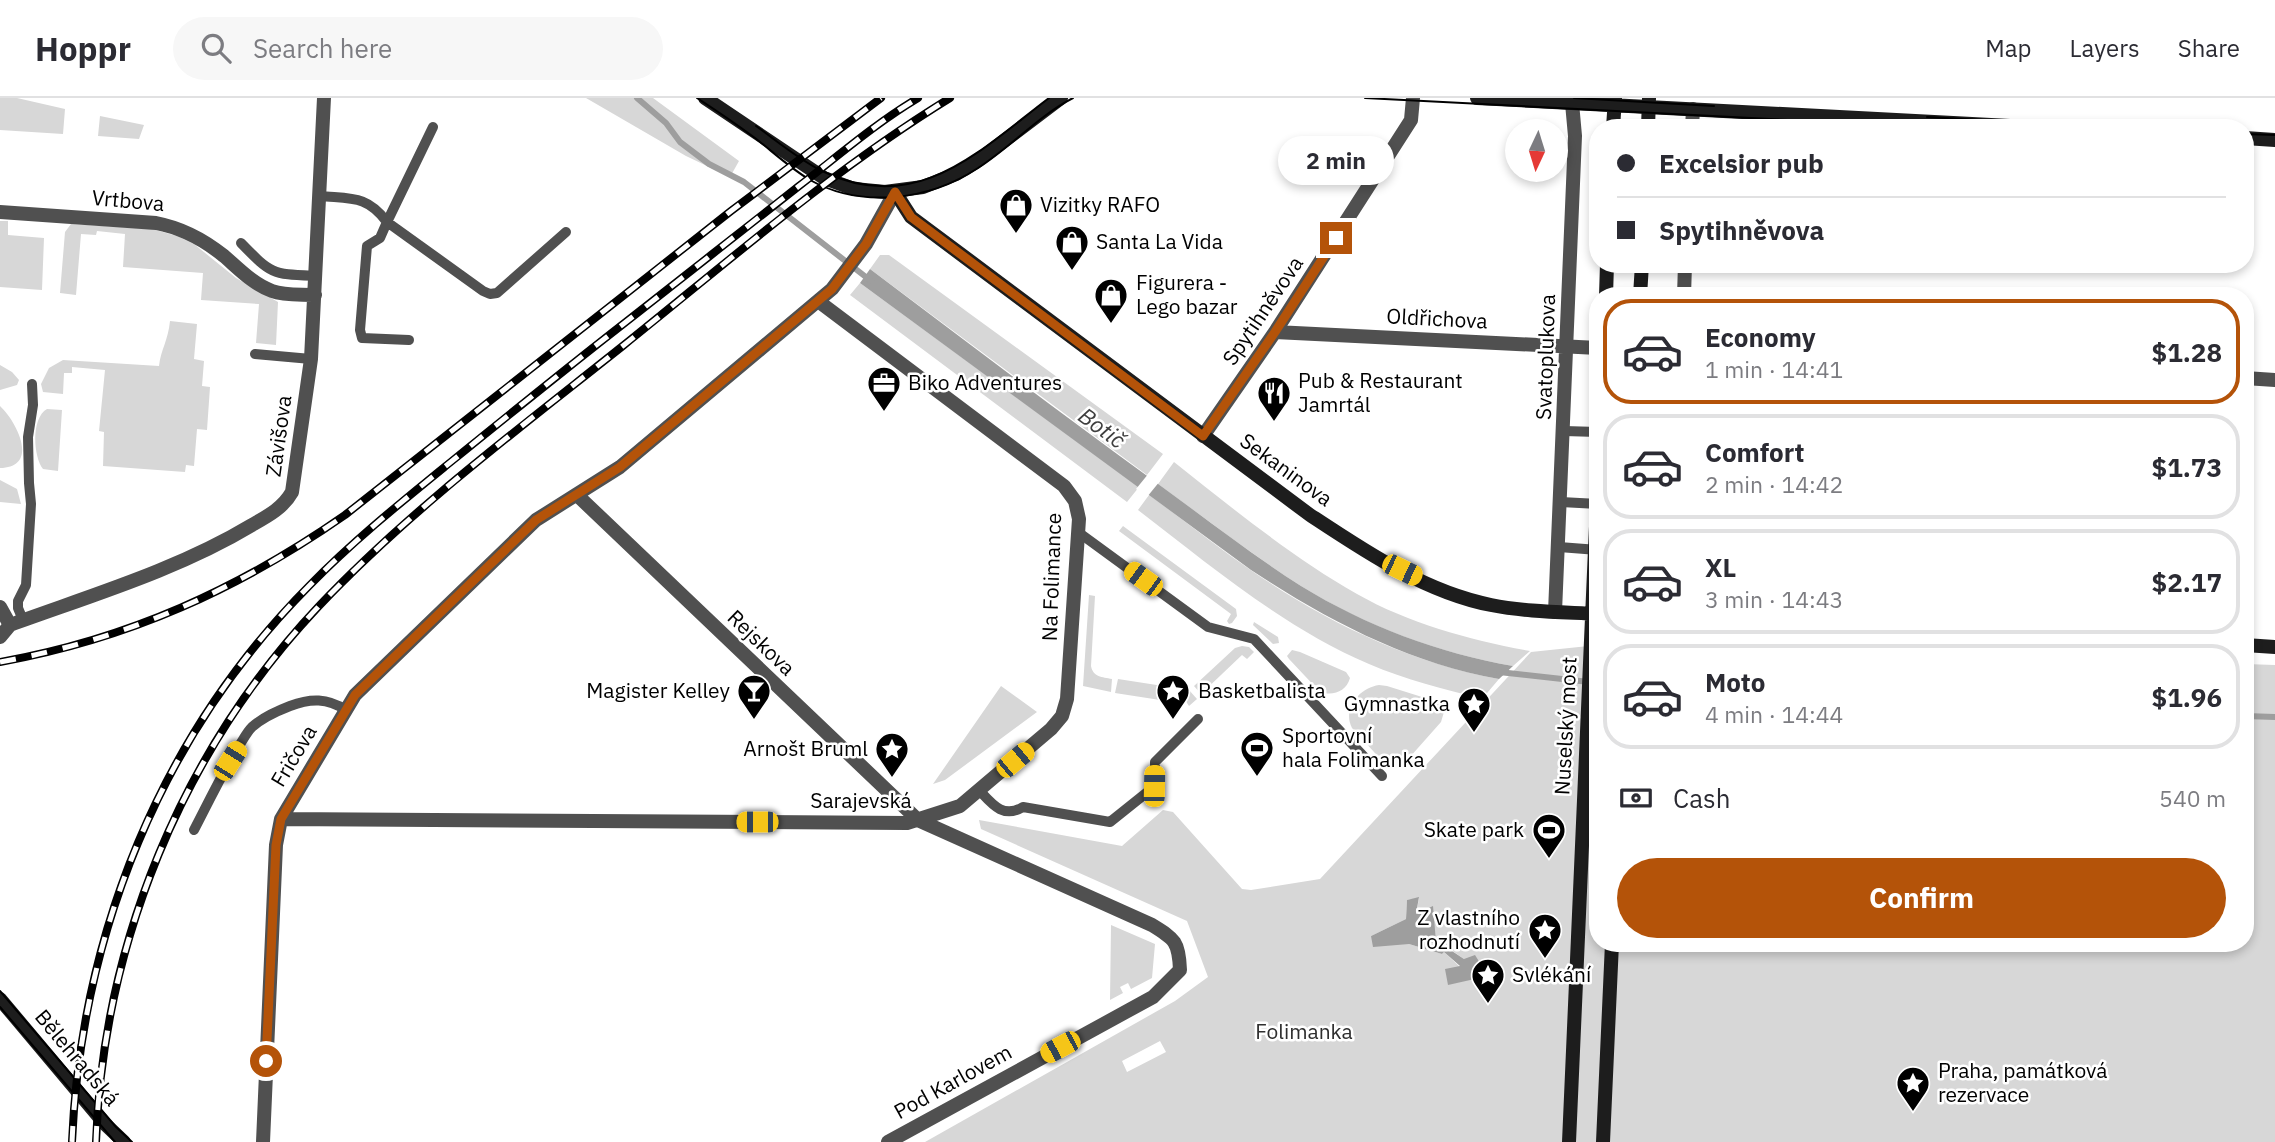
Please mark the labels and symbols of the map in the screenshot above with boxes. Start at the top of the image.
north arrow [1505,119,1568,182]
callout: 2 min [1278,136,1394,186]
street label: Vrtbova [91,183,166,217]
shop icon: Vizitky RAFO [997,186,1035,235]
place label: Vizitky RAFO [1040,190,1160,218]
route end [1320,222,1352,254]
shop icon: Santa La Vida [1053,223,1091,272]
place label: Santa La Vida [1096,227,1223,255]
street label: Spytihněvova [1215,250,1309,370]
place label: Figurera - Lego bazar [1136,268,1238,320]
shop icon: Figurera - Lego bazar [1092,276,1130,325]
street label: Svatoplukova [1529,293,1561,420]
street label: Oldřichova [1386,301,1488,335]
office icon: Biko Adventures [865,364,903,413]
place label: Pub & Restaurant Jamrtál [1298,366,1463,418]
place label: Biko Adventures [908,368,1062,396]
restaurant icon: Pub & Restaurant Jamrtál [1255,374,1293,423]
street label: Závišova [258,393,298,478]
water label: Botič [1073,400,1133,455]
street label: Sekaninova [1235,426,1338,512]
street label: Na Folimance [1035,512,1067,642]
car [1379,551,1426,589]
car [1120,558,1167,600]
street label: Rejskova [722,603,802,681]
street label: Nuselský most [1547,656,1583,796]
bar icon: Magister Kelley [735,672,773,721]
place icon: Basketbalista [1154,672,1192,721]
place label: Magister Kelley [586,676,731,704]
place label: Basketbalista [1198,676,1326,704]
place icon: Gymnastka [1455,685,1493,734]
place label: Gymnastka [1344,689,1450,717]
street label: Fričova [264,719,323,792]
place label: Sportovní hala Folimanka [1282,721,1425,773]
sports icon: Sportovní hala Folimanka [1238,729,1276,778]
place icon: Arnošt Bruml [873,730,911,779]
place label: Arnošt Bruml [743,734,868,762]
car [210,738,251,784]
car [993,738,1038,782]
car [1144,765,1165,807]
street label: Sarajevská [810,786,912,814]
sports icon: Skate park [1530,811,1568,860]
car [737,812,779,833]
place label: Skate park [1424,815,1524,843]
place label: Z vlastního rozhodnutí [1417,903,1520,955]
place icon: Z vlastního rozhodnutí [1526,911,1564,960]
place icon: Svlékání [1469,956,1507,1005]
place label: Svlékání [1512,960,1591,988]
street label: Bělehradská [29,1003,126,1111]
park label: Folimanka [1255,1017,1353,1045]
car [1037,1028,1084,1066]
street label: Pod Karlovem [889,1037,1016,1125]
route start [250,1045,282,1077]
place label: Praha, památková rezervace [1938,1056,2107,1108]
place icon: Praha, památková rezervace [1894,1064,1932,1113]

